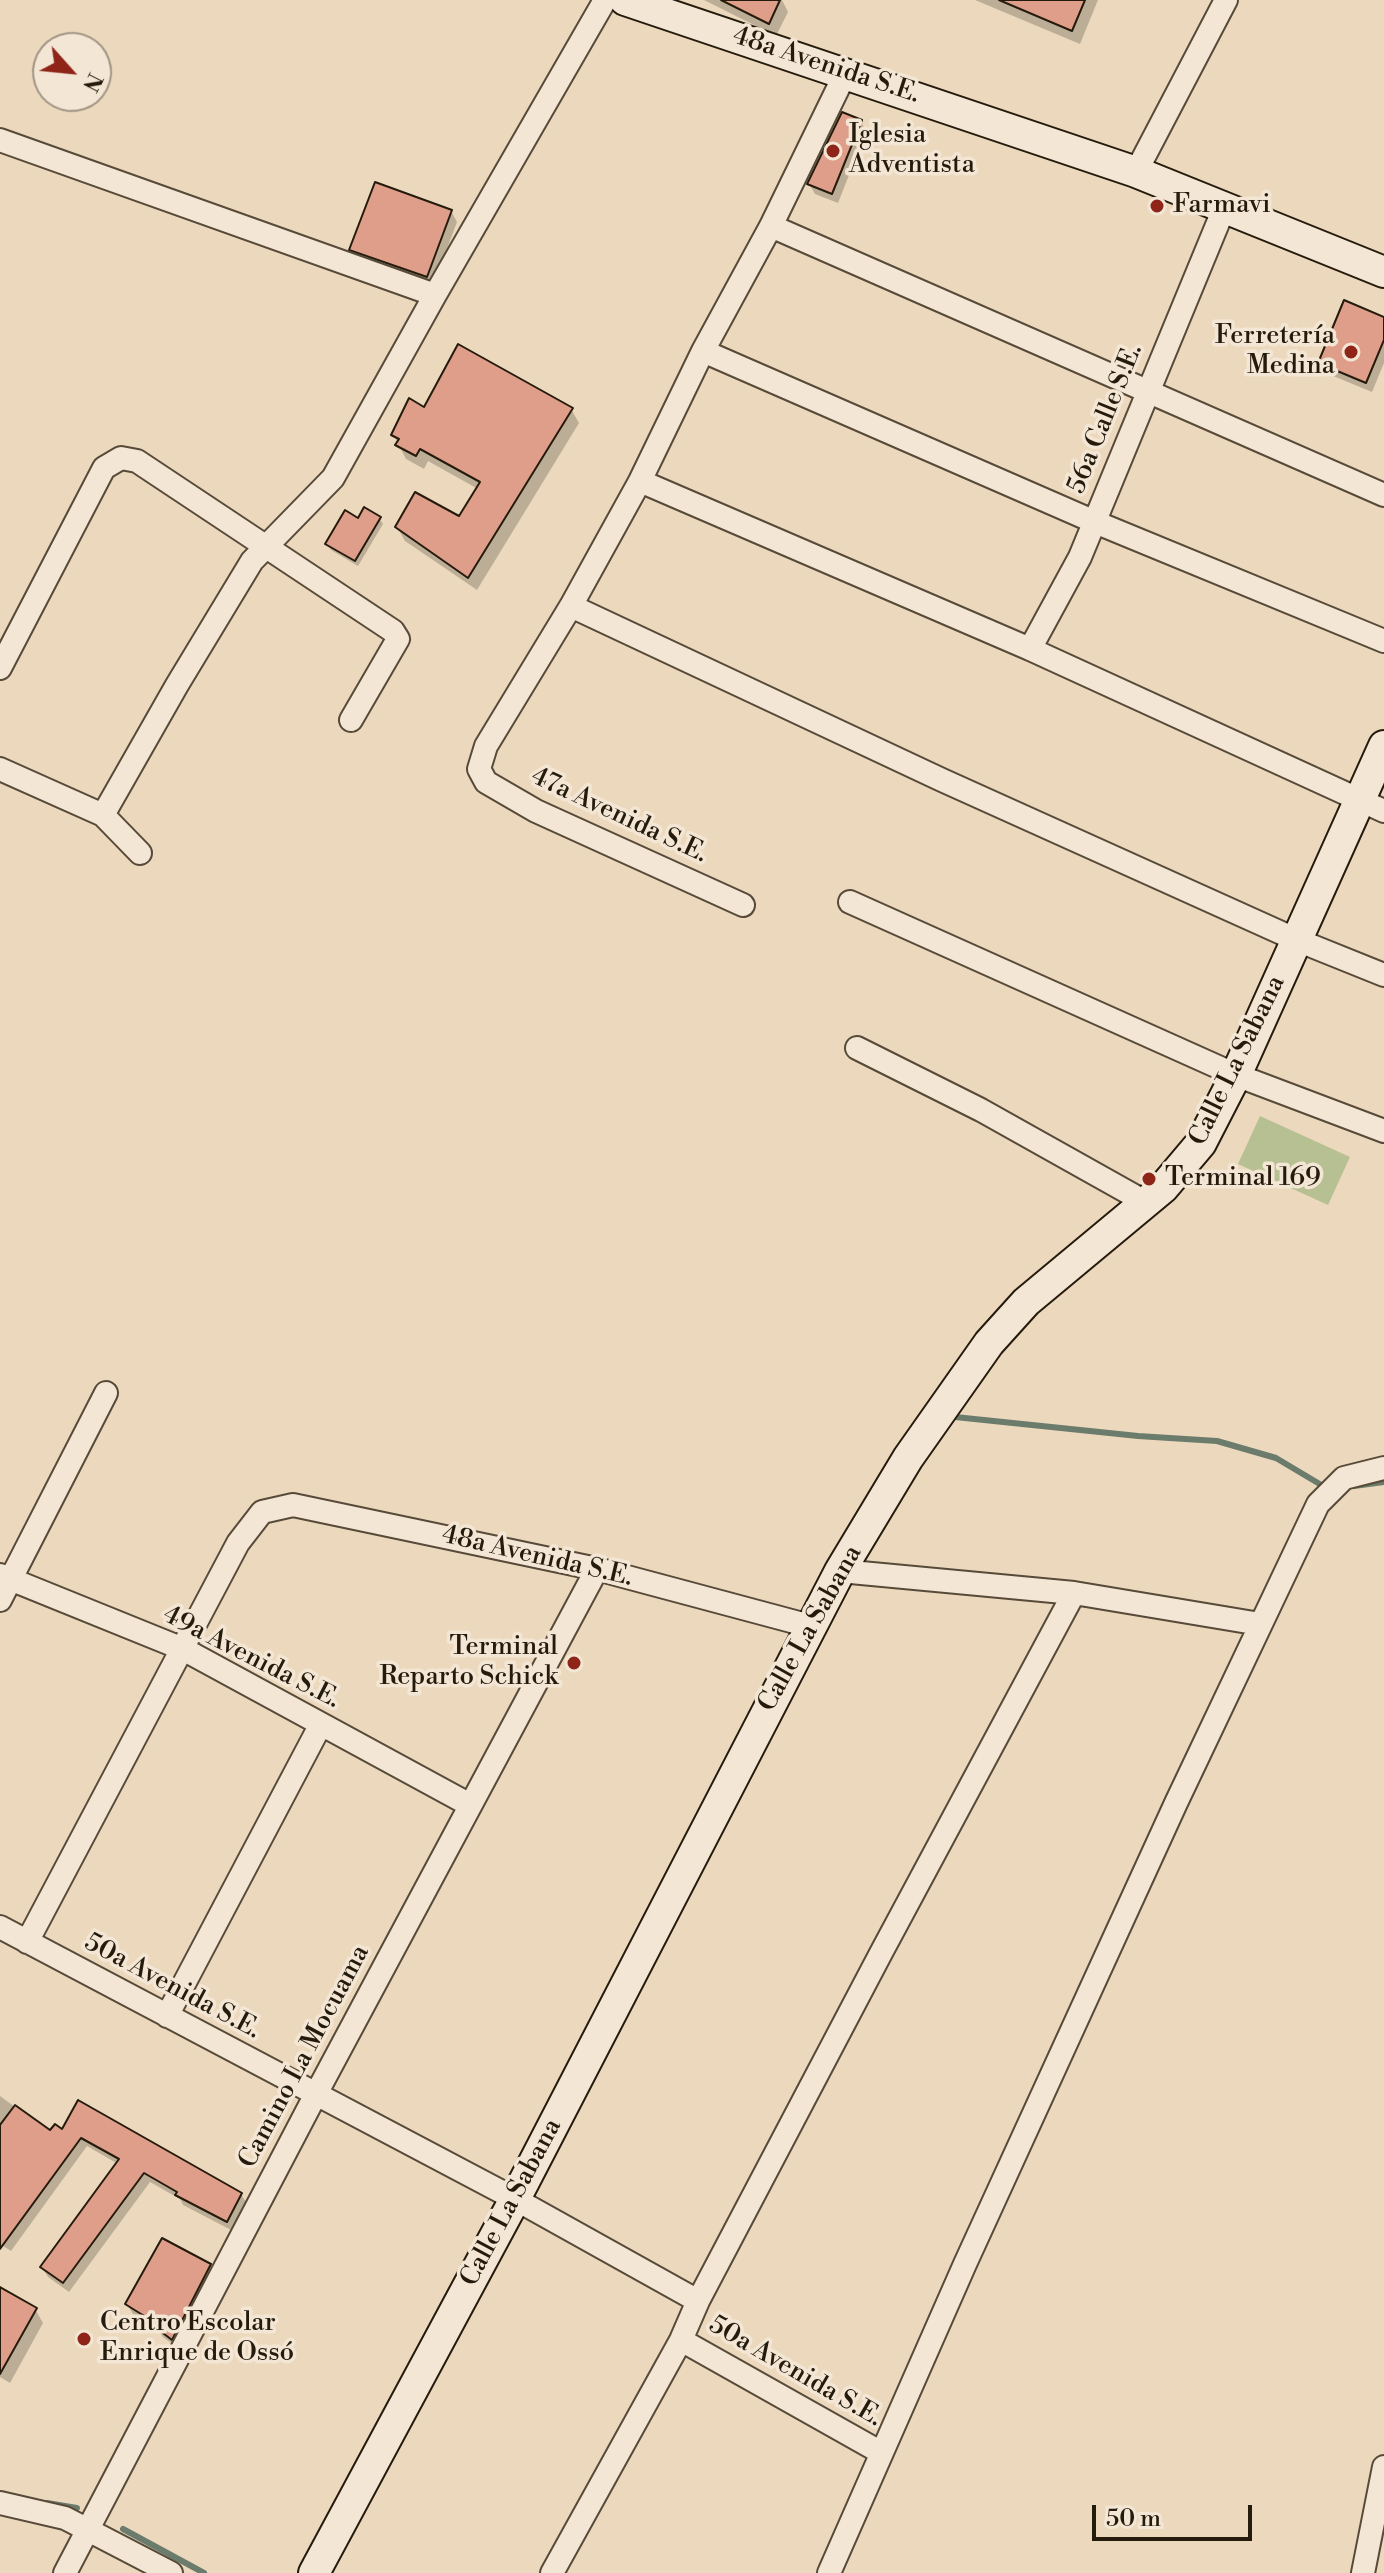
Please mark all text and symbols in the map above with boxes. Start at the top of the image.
street label: 48a Avenida S.E. [729,21,923,111]
north arrow [32,32,112,112]
text: N [76,68,108,96]
place label: Iglesia Adventista [849,120,975,182]
marker: Iglesia Adventista [824,142,842,160]
place label: Farmavi [1173,190,1271,222]
marker: Farmavi [1148,197,1166,215]
place label: Ferretería Medina [1215,321,1335,382]
street label: 56a Calle S.E. [1062,340,1150,498]
marker: Ferretería Medina [1342,343,1360,361]
street label: 47a Avenida S.E. [526,762,712,870]
street label: Calle La Sabana [1183,971,1293,1151]
place label: Terminal 169 [1165,1163,1321,1195]
marker: Terminal 169 [1140,1170,1158,1188]
street label: 48a Avenida S.E. [439,1520,635,1594]
street label: Calle La Sabana [752,1540,870,1718]
street label: 49a Avenida S.E. [157,1600,345,1716]
place label: Terminal Reparto Schick [379,1632,558,1694]
marker: Terminal Reparto Schick [565,1654,583,1672]
street label: 50a Avenida S.E. [79,1927,265,2047]
street label: Camino La Mocuama [233,1940,377,2174]
street label: Calle La Sabana [455,2114,569,2292]
place label: Centro Escolar Enrique de Ossó [100,2308,294,2370]
street label: 50a Avenida S.E. [703,2310,887,2434]
marker: Centro Escolar Enrique de Ossó [75,2330,93,2348]
scale bar [1096,2489,1256,2539]
text: 50 m [1106,2504,1161,2534]

